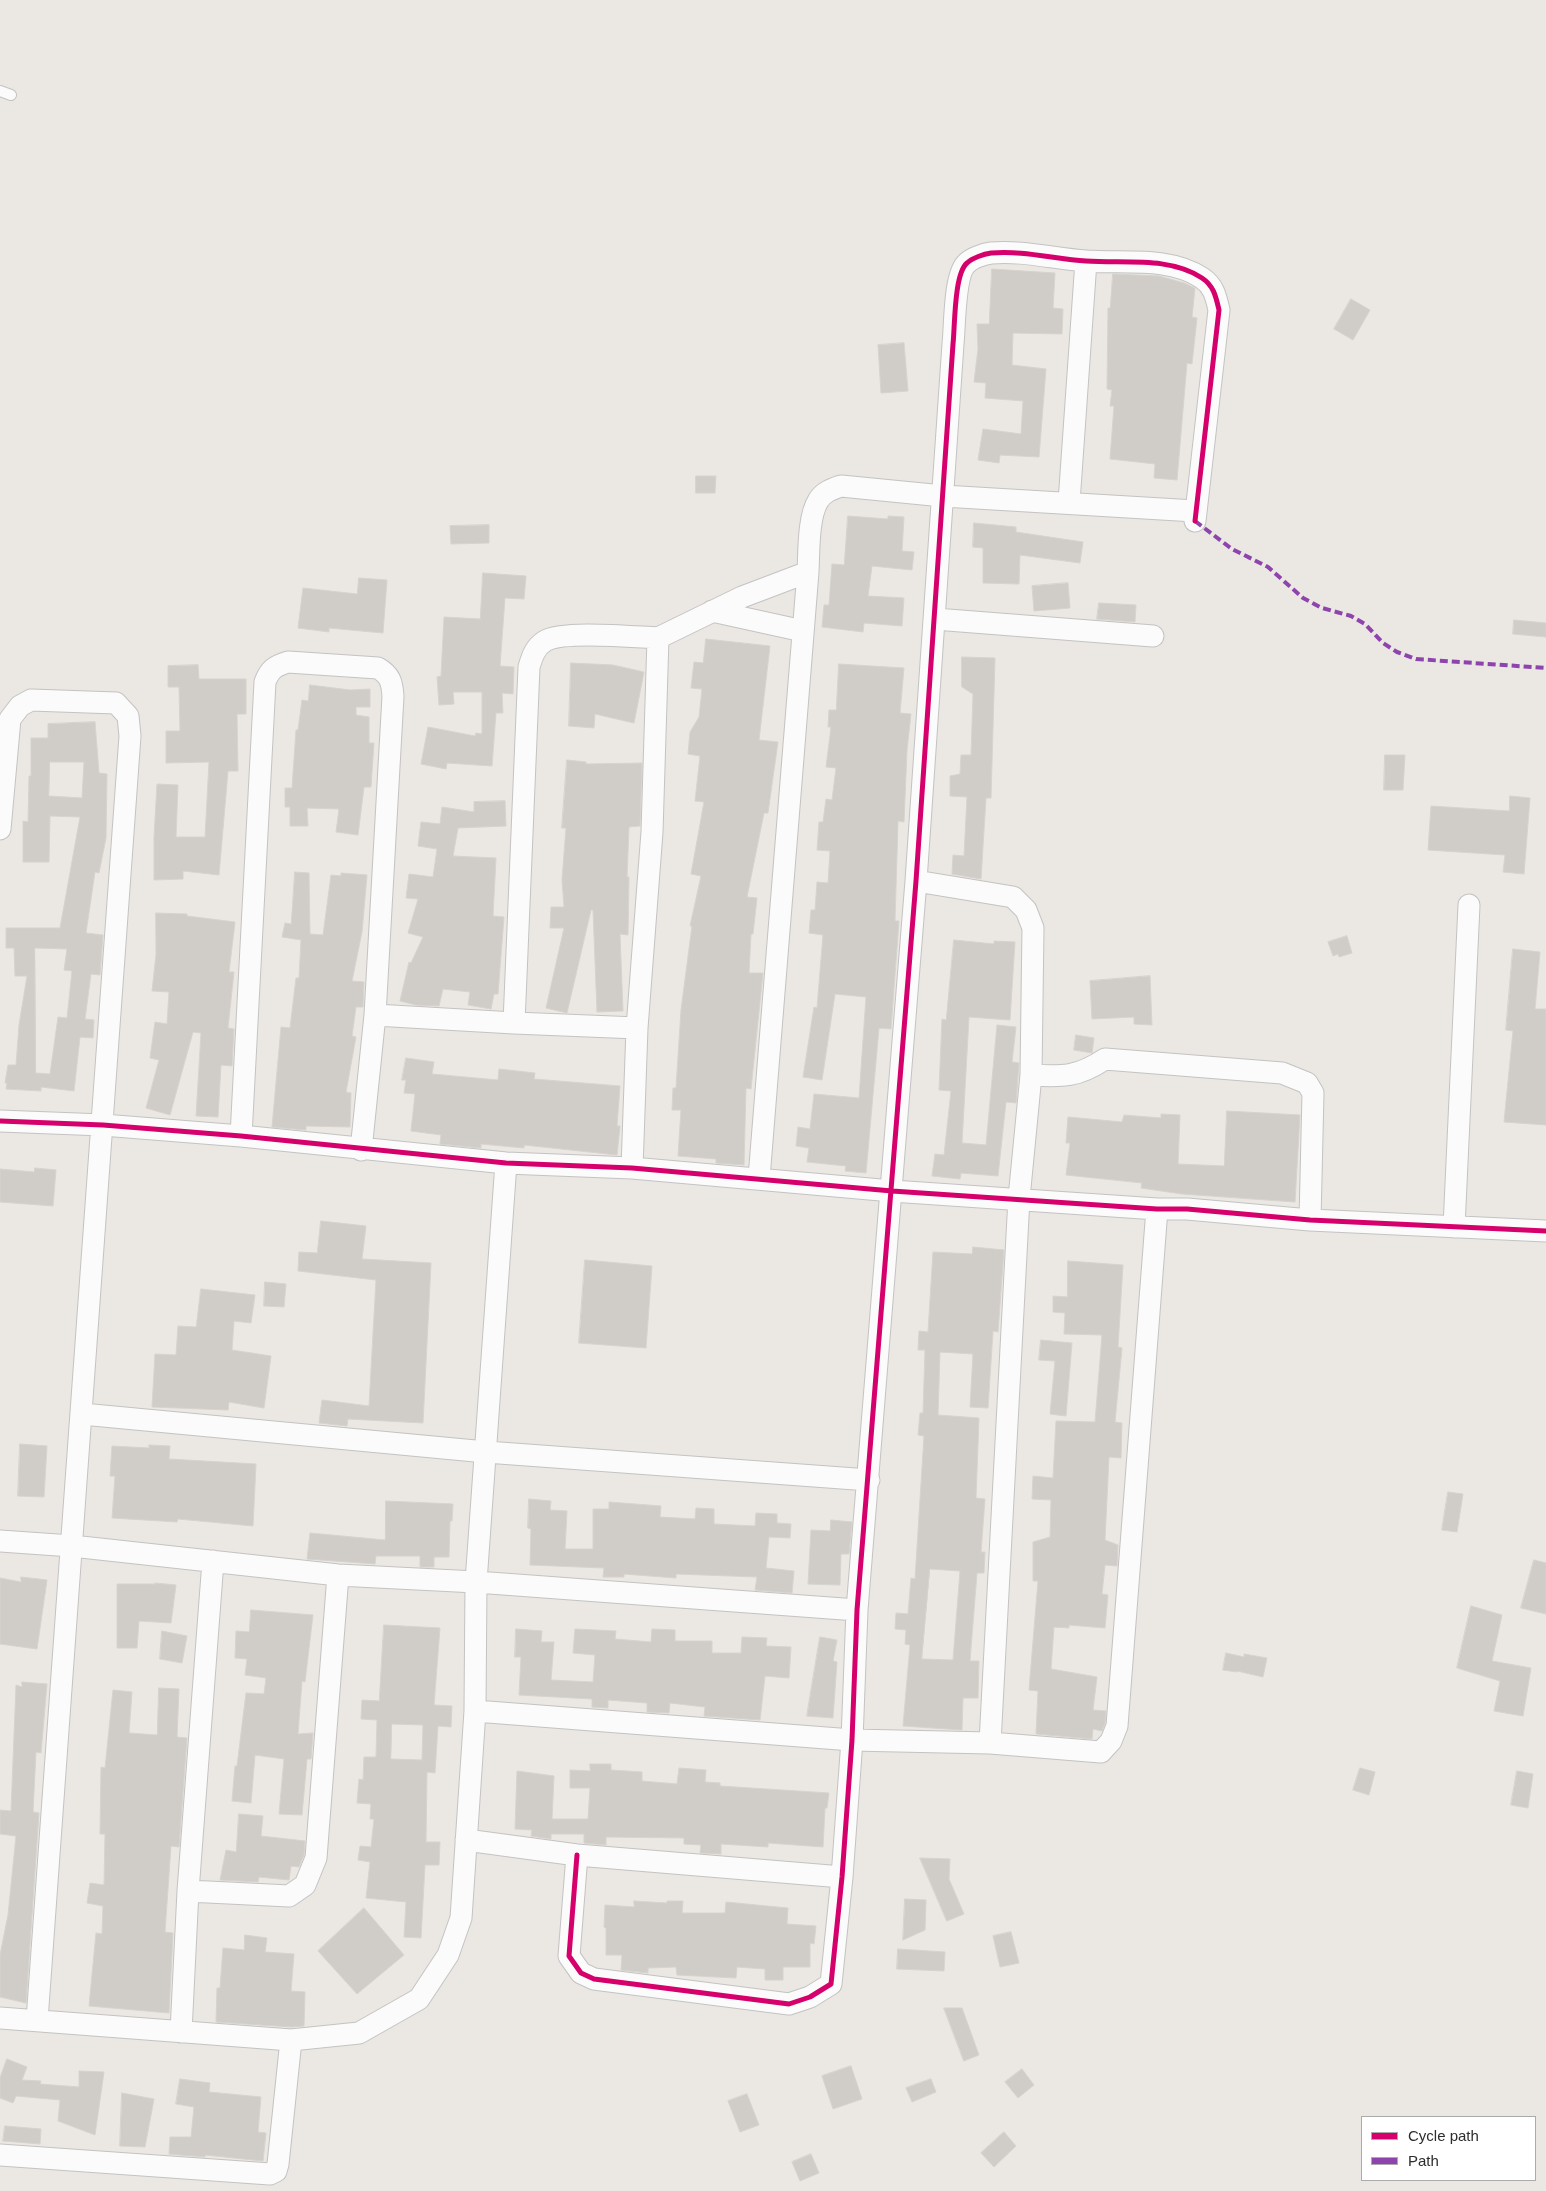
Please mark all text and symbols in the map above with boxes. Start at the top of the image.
legend [1361,2116,1536,2181]
text: Cycle path [1408,2127,1479,2144]
text: Path [1408,2152,1439,2169]

